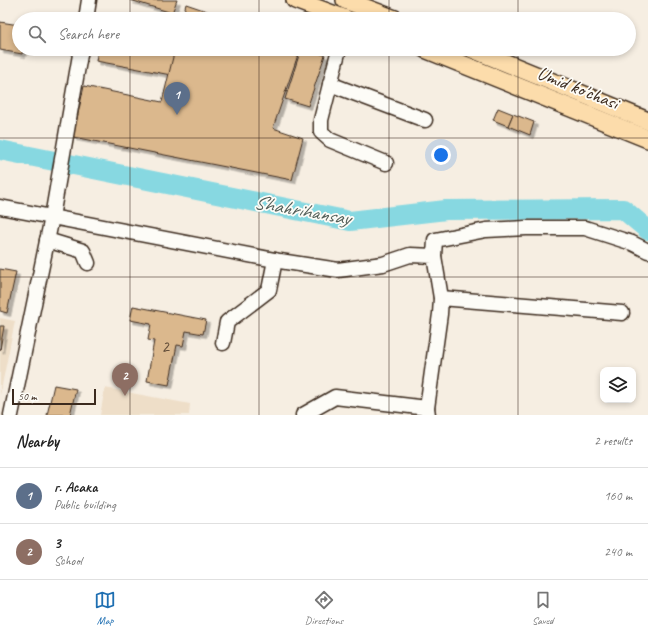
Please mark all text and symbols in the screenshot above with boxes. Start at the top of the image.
search box [12,12,636,56]
icon: search [26,23,48,45]
text: Search here [58,25,119,44]
street label: Umid ko'chasi [534,61,624,116]
pin: 1 [164,82,190,115]
your location [431,145,451,165]
water label: Shahrihansay [252,189,355,231]
house number: 2 [161,336,170,357]
pin: 2 [112,363,138,396]
map controls [600,367,636,403]
button: layers [600,367,636,403]
scale bar [12,387,96,406]
text: 50 m [18,389,37,403]
text: Nearby [16,431,59,452]
text: 2 results [594,433,632,449]
text: г. Асака [54,478,98,497]
text: 1 [26,488,32,504]
text: 160 m [604,488,632,504]
text: Public building [54,497,116,513]
text: 3 [54,534,61,553]
text: 2 [26,544,32,560]
text: 240 m [604,544,632,560]
text: School [54,553,82,569]
tab: Map [94,589,116,627]
tab: Directions [305,589,343,627]
tab: Saved [532,589,554,627]

